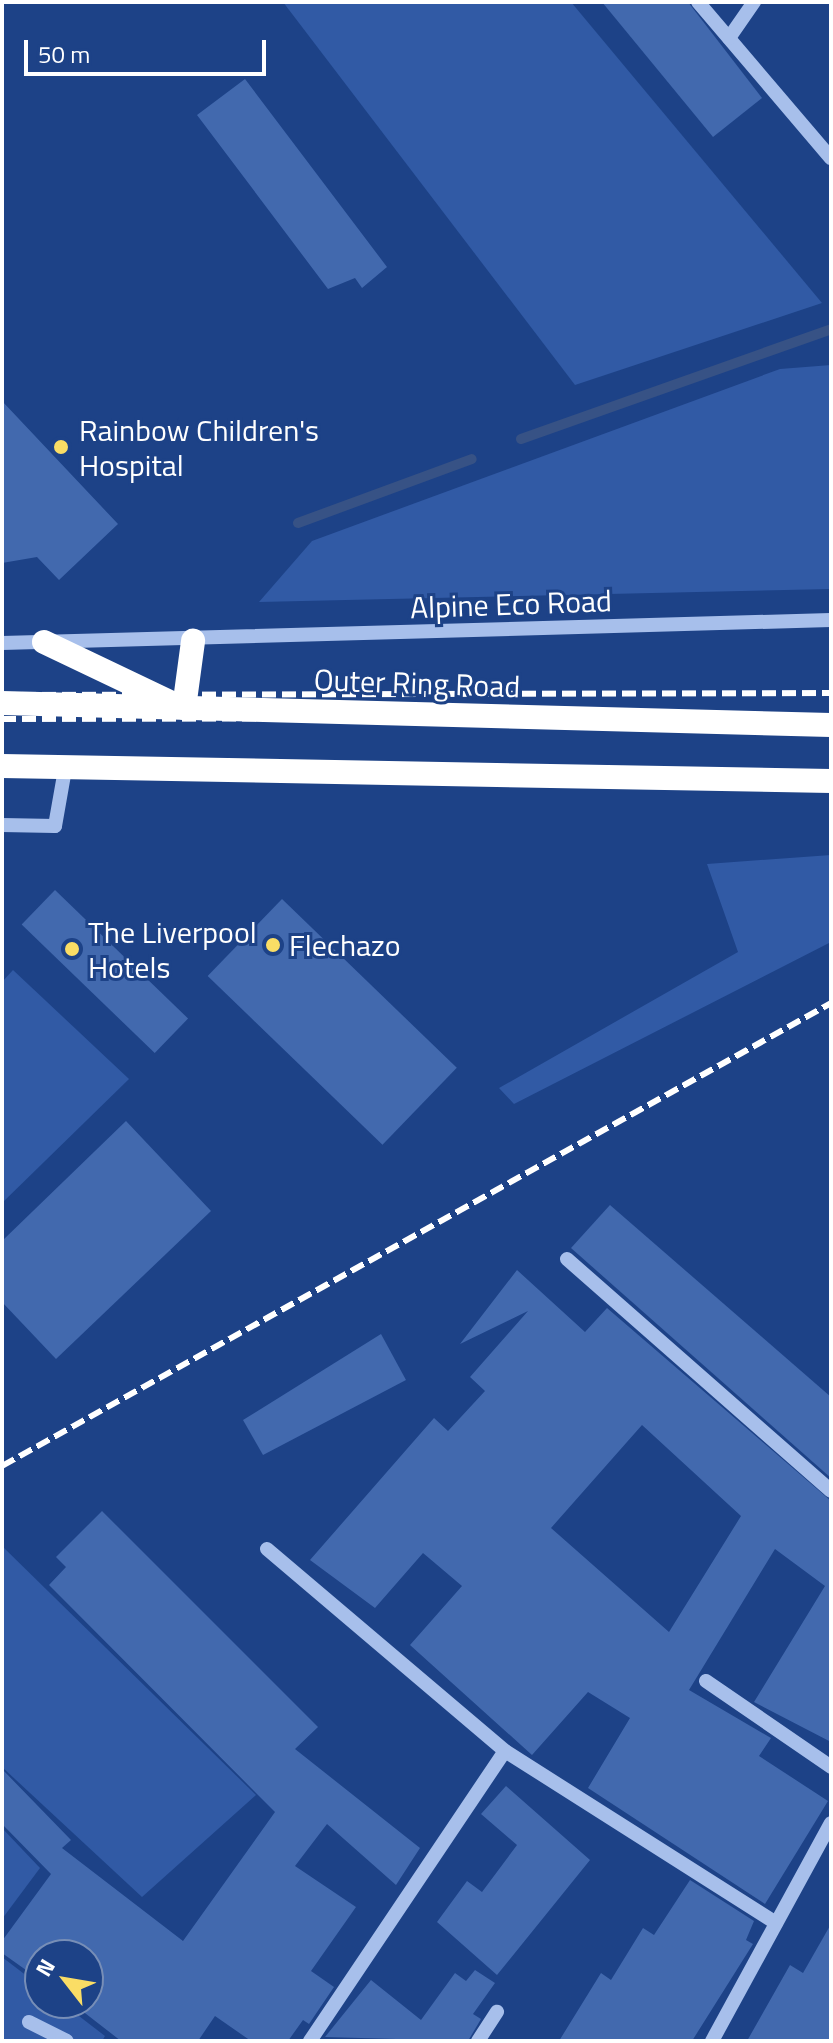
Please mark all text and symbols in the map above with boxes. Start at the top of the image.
scale bar [28,24,270,74]
text: 50 m [38,36,90,72]
place label: Rainbow Children's Hospital [79,412,319,482]
marker: Rainbow Children's Hospital [50,436,72,458]
street label: Alpine Eco Road [410,582,612,626]
street label: Outer Ring Road [313,661,521,705]
place label: The Liverpool Hotels [88,914,257,984]
place label: Flechazo [289,927,400,963]
marker: Flechazo [264,936,282,954]
marker: The Liverpool Hotels [63,940,81,958]
north arrow [24,1939,104,2019]
text: N [27,1952,64,1983]

